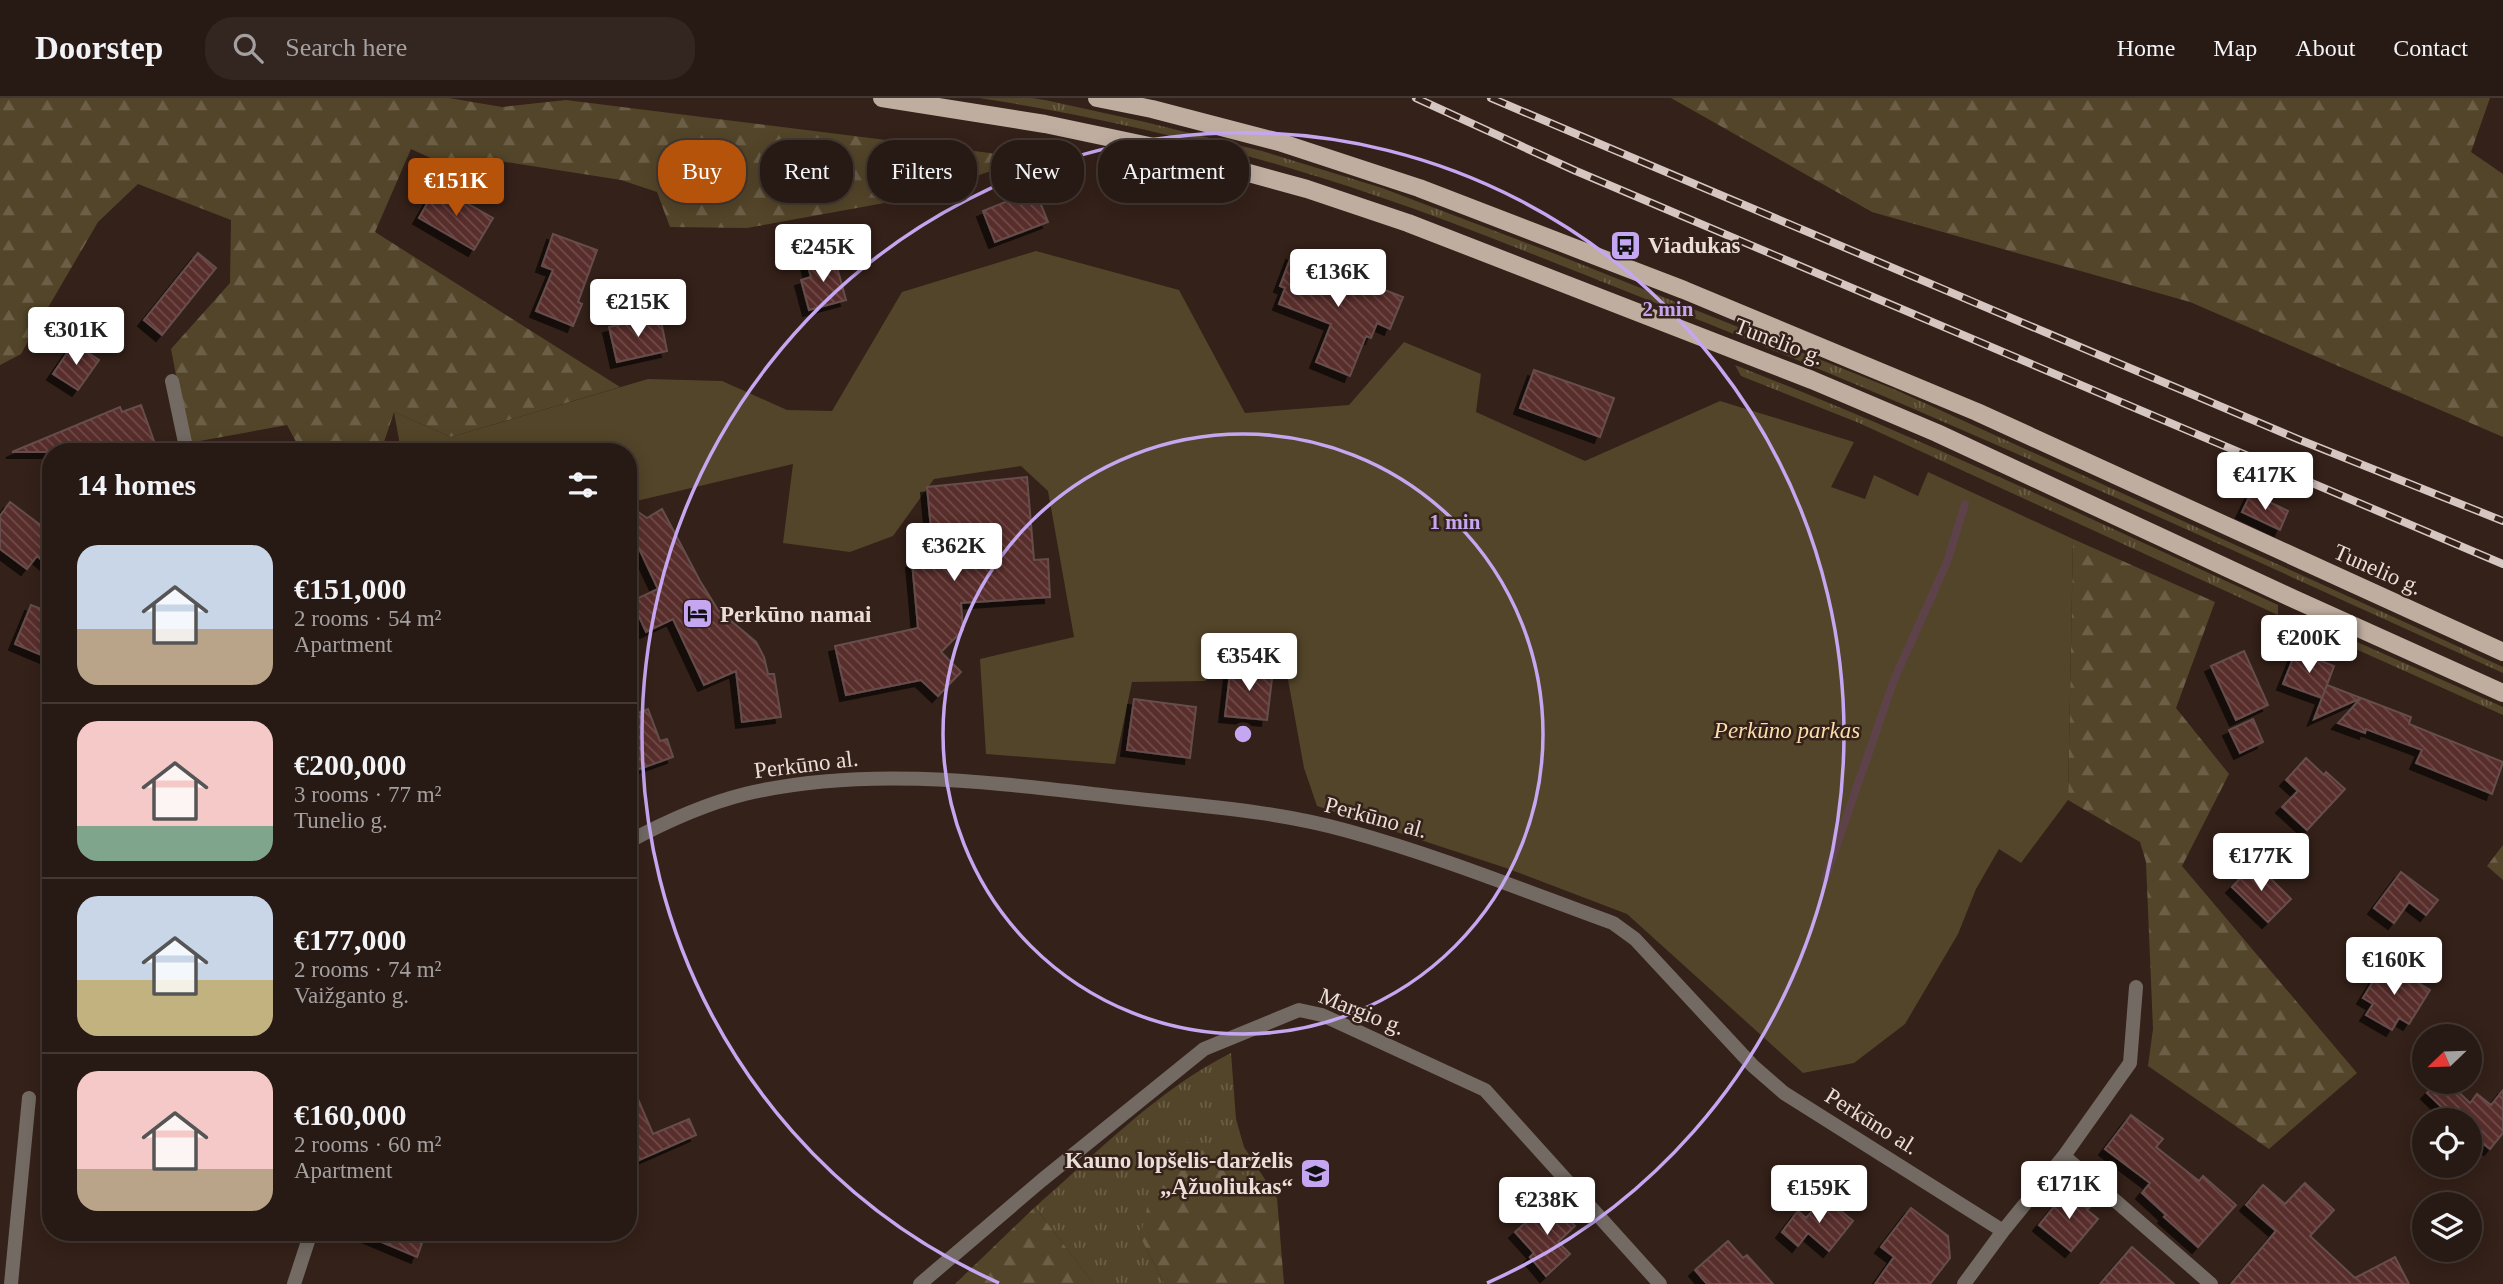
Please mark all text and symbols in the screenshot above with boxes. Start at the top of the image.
search box [205,17,695,80]
icon: search [229,29,267,67]
text: Doorstep [35,30,163,66]
text: Search here [285,33,407,62]
text: Home [2117,35,2175,61]
text: Map [2213,35,2257,61]
text: About [2295,35,2355,61]
text: Contact [2393,35,2468,61]
chip: Buy [658,140,746,203]
chip: Rent [760,140,853,203]
chip: Filters [867,140,977,203]
chip: New [991,140,1084,203]
chip: Apartment [1098,140,1249,203]
pin: €151K [407,158,505,218]
text: €151K [424,168,488,193]
pin: €245K [774,225,872,284]
bus stop icon: Viadukas [1608,228,1642,262]
place label: Viadukas [1648,233,1741,258]
text: €245K [791,234,855,259]
pin: €136K [1289,250,1387,309]
text: €136K [1306,259,1370,284]
pin: €215K [589,280,687,339]
text: €215K [606,289,670,314]
text: 2 min [1643,297,1694,321]
pin: €301K [27,308,125,367]
street label: Tunelio g. [1731,313,1827,370]
text: €301K [44,317,108,342]
pin: €417K [2216,452,2314,512]
text: €417K [2233,462,2297,487]
icon: filters [564,466,602,504]
text: 14 homes [77,468,196,501]
text: 1 min [1430,510,1481,534]
pin: €362K [905,524,1003,583]
text: €362K [922,533,986,558]
street label: Tunelio g. [2330,539,2426,600]
text: €151,000 [294,572,407,605]
icon: home [133,573,217,657]
hotel icon: Perkūno namai [680,597,714,631]
place label: Perkūno namai [720,602,872,627]
text: 2 rooms · 54 m² [294,606,441,631]
pin: €200K [2260,616,2358,675]
text: €200K [2277,625,2341,650]
text: Apartment [294,632,392,657]
pin: €354K [1200,634,1298,693]
text: €354K [1217,643,1281,668]
park label: Perkūno parkas [1713,718,1860,743]
centre of rings [1231,722,1255,746]
street label: Perkūno al. [753,746,860,783]
text: €200,000 [294,748,407,781]
icon: home [133,749,217,833]
text: 3 rooms · 77 m² [294,782,441,807]
street label: Perkūno al. [1322,792,1430,843]
text: Tunelio g. [294,808,388,833]
pin: €177K [2212,834,2310,893]
text: €177K [2229,843,2293,868]
text: €177,000 [294,923,407,956]
icon: home [133,924,217,1008]
pin: €160K [2345,937,2443,997]
text: €160K [2362,947,2426,972]
text: 2 rooms · 74 m² [294,957,441,982]
text: Vaižganto g. [294,983,409,1008]
street label: Margio g. [1315,983,1408,1040]
north arrow [2412,1024,2482,1094]
map controls [2412,1024,2482,1262]
street label: Perkūno al. [1821,1083,1923,1160]
text: €160,000 [294,1098,407,1131]
icon: home [133,1099,217,1183]
button: locate [2412,1108,2482,1178]
text: 2 rooms · 60 m² [294,1132,441,1157]
place label: Kauno lopšelis-darželis „Ąžuoliukas“ [1065,1148,1293,1199]
school or university icon: Kauno lopšelis-darželis „Ąžuoliukas“ [1299,1156,1333,1190]
text: Apartment [294,1158,392,1183]
pin: €171K [2020,1162,2118,1221]
pin: €159K [1770,1166,1868,1225]
text: €171K [2037,1171,2101,1196]
text: €159K [1787,1175,1851,1200]
pin: €238K [1498,1178,1596,1237]
text: €238K [1515,1187,1579,1212]
button: layers [2412,1192,2482,1262]

